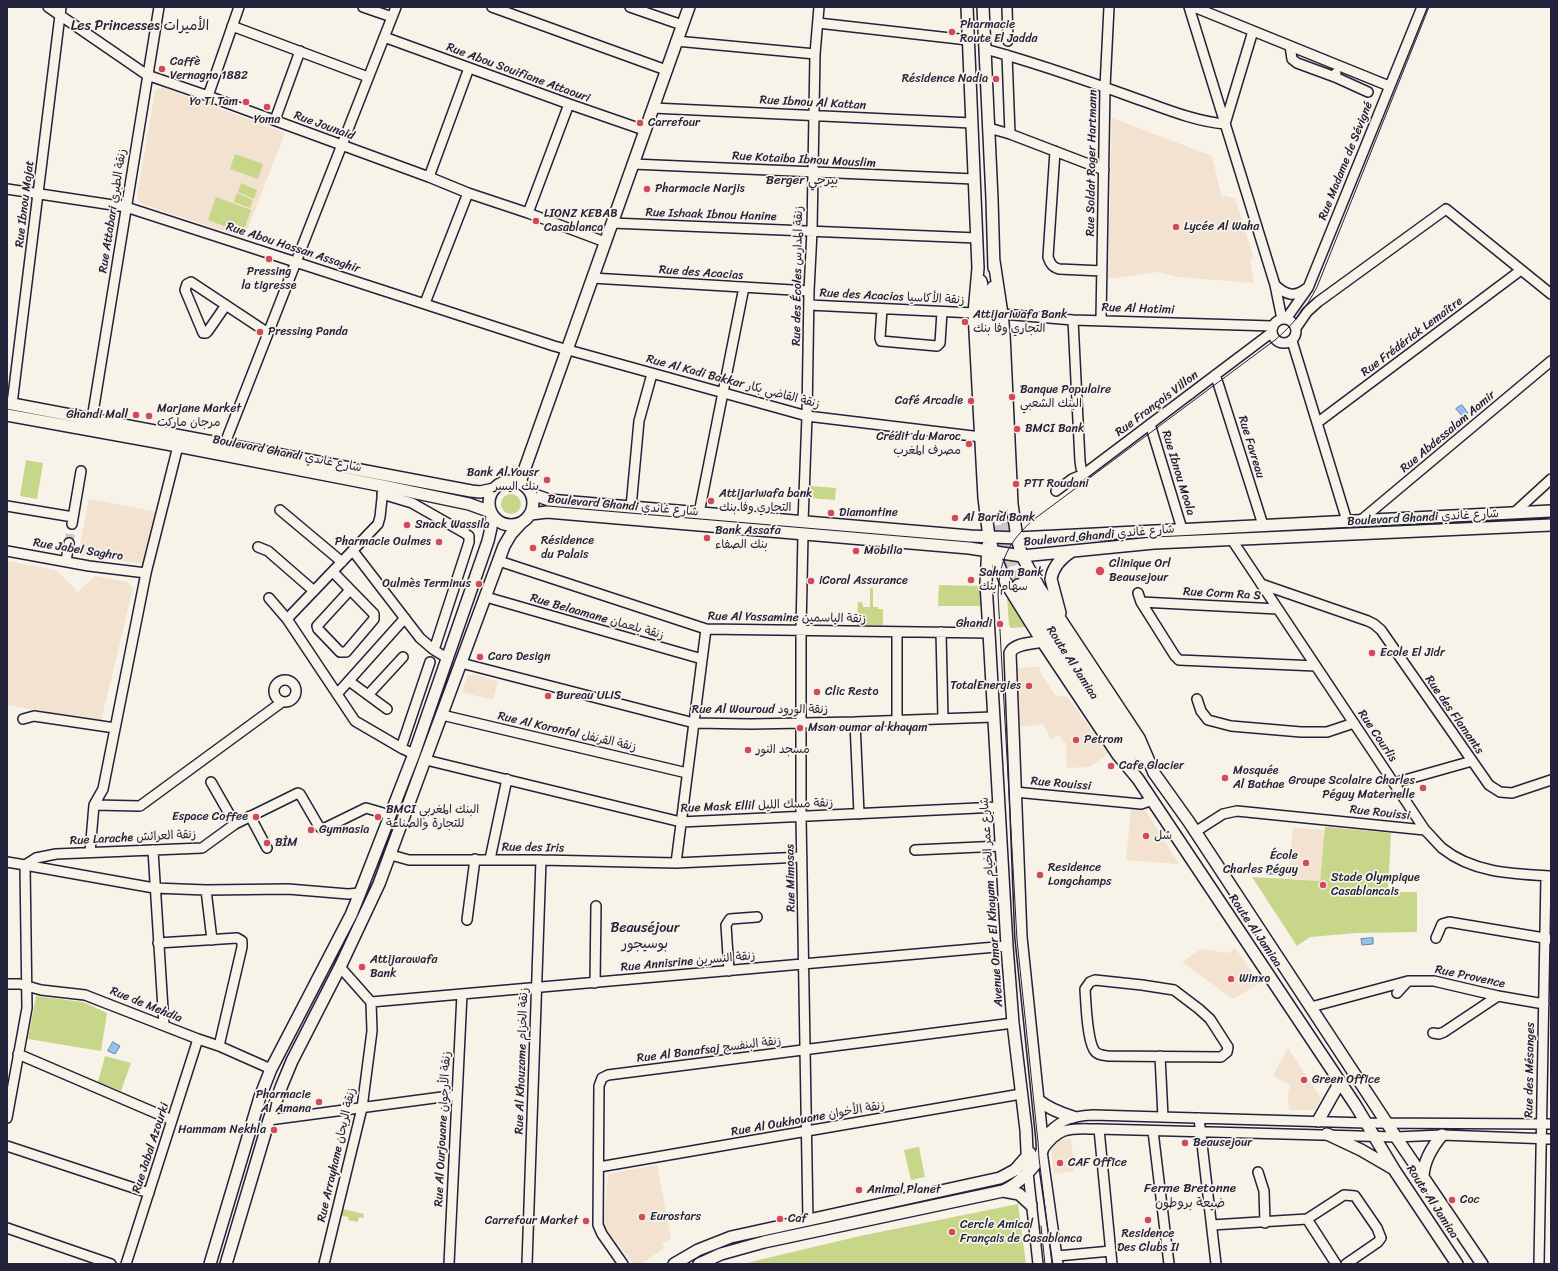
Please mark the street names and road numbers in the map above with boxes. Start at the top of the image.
street label: Rue Abou Souifiane Attaouri [444,40,592,106]
street label: Rue Soldat Roger Hartmann [1084,89,1100,237]
street label: Rue Ibnou Al Kattan [759,93,867,113]
street label: Rue Madame de Sévigné [1316,100,1376,222]
street label: Rue Jounaid [292,108,356,144]
street label: Rue Attabari زنقة الطبري [96,148,130,274]
street label: Rue Kotaiba Ibnou Mouslim [732,149,876,171]
street label: Rue Ibnou Majat [13,160,37,248]
street label: Rue Ishaak Ibnou Hanine [645,206,777,224]
street label: Rue des Écoles زنقة المدارس [790,206,806,346]
street label: Rue Abou Hassan Assaghir [224,220,362,276]
street label: Rue des Acacias [658,263,744,283]
street label: Rue des Acacias زنقة الأكاسيا [819,286,965,308]
street label: Rue Frédérick Lemaître [1358,294,1466,380]
street label: Rue Al Hatimi [1101,301,1175,317]
street label: Rue Al Kadi Bakkar زنقة القاضي بكار [645,352,821,412]
street label: Rue François Villon [1113,368,1201,440]
street label: Rue Abdessalam Aamir [1398,388,1498,476]
street label: Rue Favreau [1235,414,1267,480]
street label: Rue Ibnou Moola [1158,429,1198,517]
street label: Boulevard Ghandi شارع غاندي [211,432,363,476]
street label: Boulevard Ghandi شارع غاندي [547,492,699,520]
street label: Boulevard Ghandi شارع غاندي [1347,507,1499,529]
street label: Boulevard Ghandi شارع غاندي [1023,522,1175,550]
street label: Rue Jabel Saghro [32,536,124,564]
street label: Rue Corm Ra S [1183,585,1261,603]
street label: Rue Belaamane زنقة بلعمان [529,591,665,643]
street label: Rue Al Yassamine زنقة الياسمين [708,609,866,627]
street label: Route Al Jamiaa [1043,624,1101,702]
street label: Rue des Flamants [1422,673,1486,757]
street label: Rue Al Wouroud زنقة الورود [692,703,828,717]
street label: Rue Courlis [1354,707,1400,765]
street label: Rue Al Koronfol زنقة القرنفل [496,709,638,755]
street label: Rue Rouissi [1030,774,1092,794]
street label: Rue Mask Ellil زنقة مسك الليل [680,796,834,816]
street label: Avenue Omar El Khayam شارع عمر الخيام [977,797,1007,1007]
street label: Rue Rouissi [1349,803,1411,823]
street label: Rue Larache زنقة العرائش [69,827,197,849]
street label: Rue des Iris [502,840,564,856]
street label: Rue Mimosas [783,844,799,912]
street label: Route Al Jamiaa [1225,892,1285,970]
street label: Rue Annisrine زنقة النسرين [620,949,756,975]
street label: Rue Provence [1434,963,1506,991]
street label: Rue de Mehdia [108,984,184,1026]
street label: Rue Al Khouzame زنقة الخزام [512,987,532,1135]
street label: Rue des Mésanges [1522,1022,1538,1118]
street label: Rue Al Banafsaj زنقة البنفسج [636,1034,782,1066]
street label: Rue Al Ourjouane زنقة الأرجوان [432,1051,454,1207]
street label: Rue Arrayhane زنقة الريحان [315,1087,359,1223]
street label: Rue Al Oukhouane زنقة الأخوان [730,1098,886,1140]
street label: Rue Jabal Azourki [130,1101,172,1195]
street label: Route Al Jamiaa [1403,1163,1461,1241]

